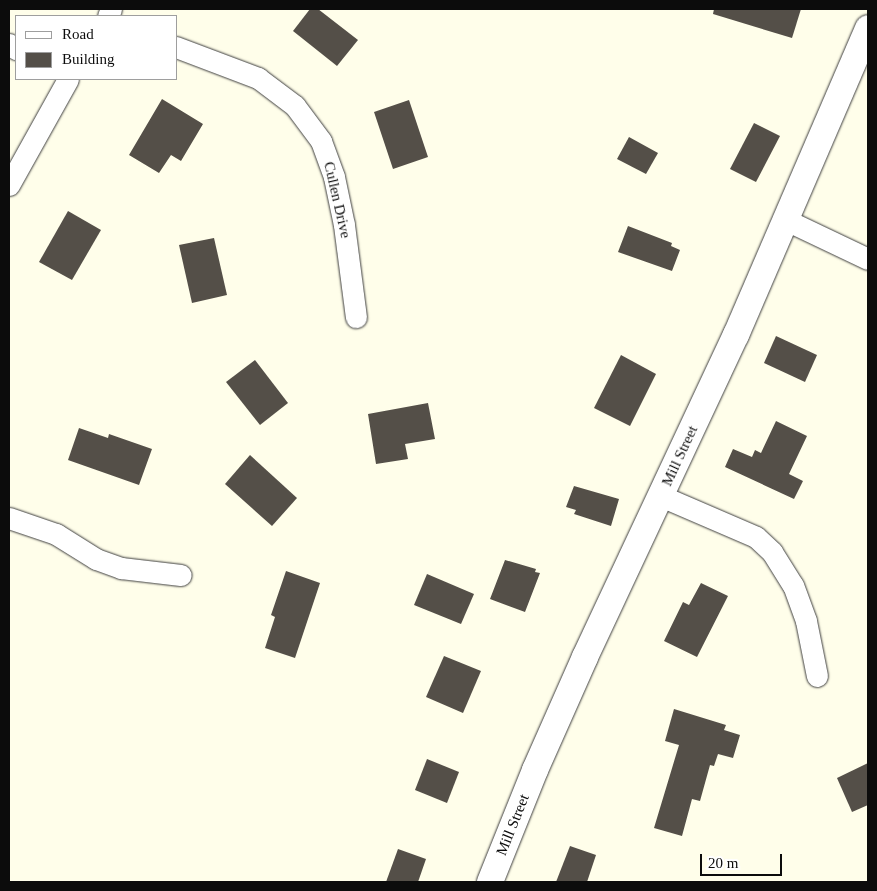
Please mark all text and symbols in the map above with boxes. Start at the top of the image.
legend [15,15,178,80]
text: Road [62,26,94,42]
text: Building [62,51,115,67]
street label: Cullen Drive [319,160,355,240]
street label: Mill Street [658,423,702,489]
street label: Mill Street [493,792,533,858]
scale bar [702,844,784,876]
text: 20 m [708,855,738,871]

